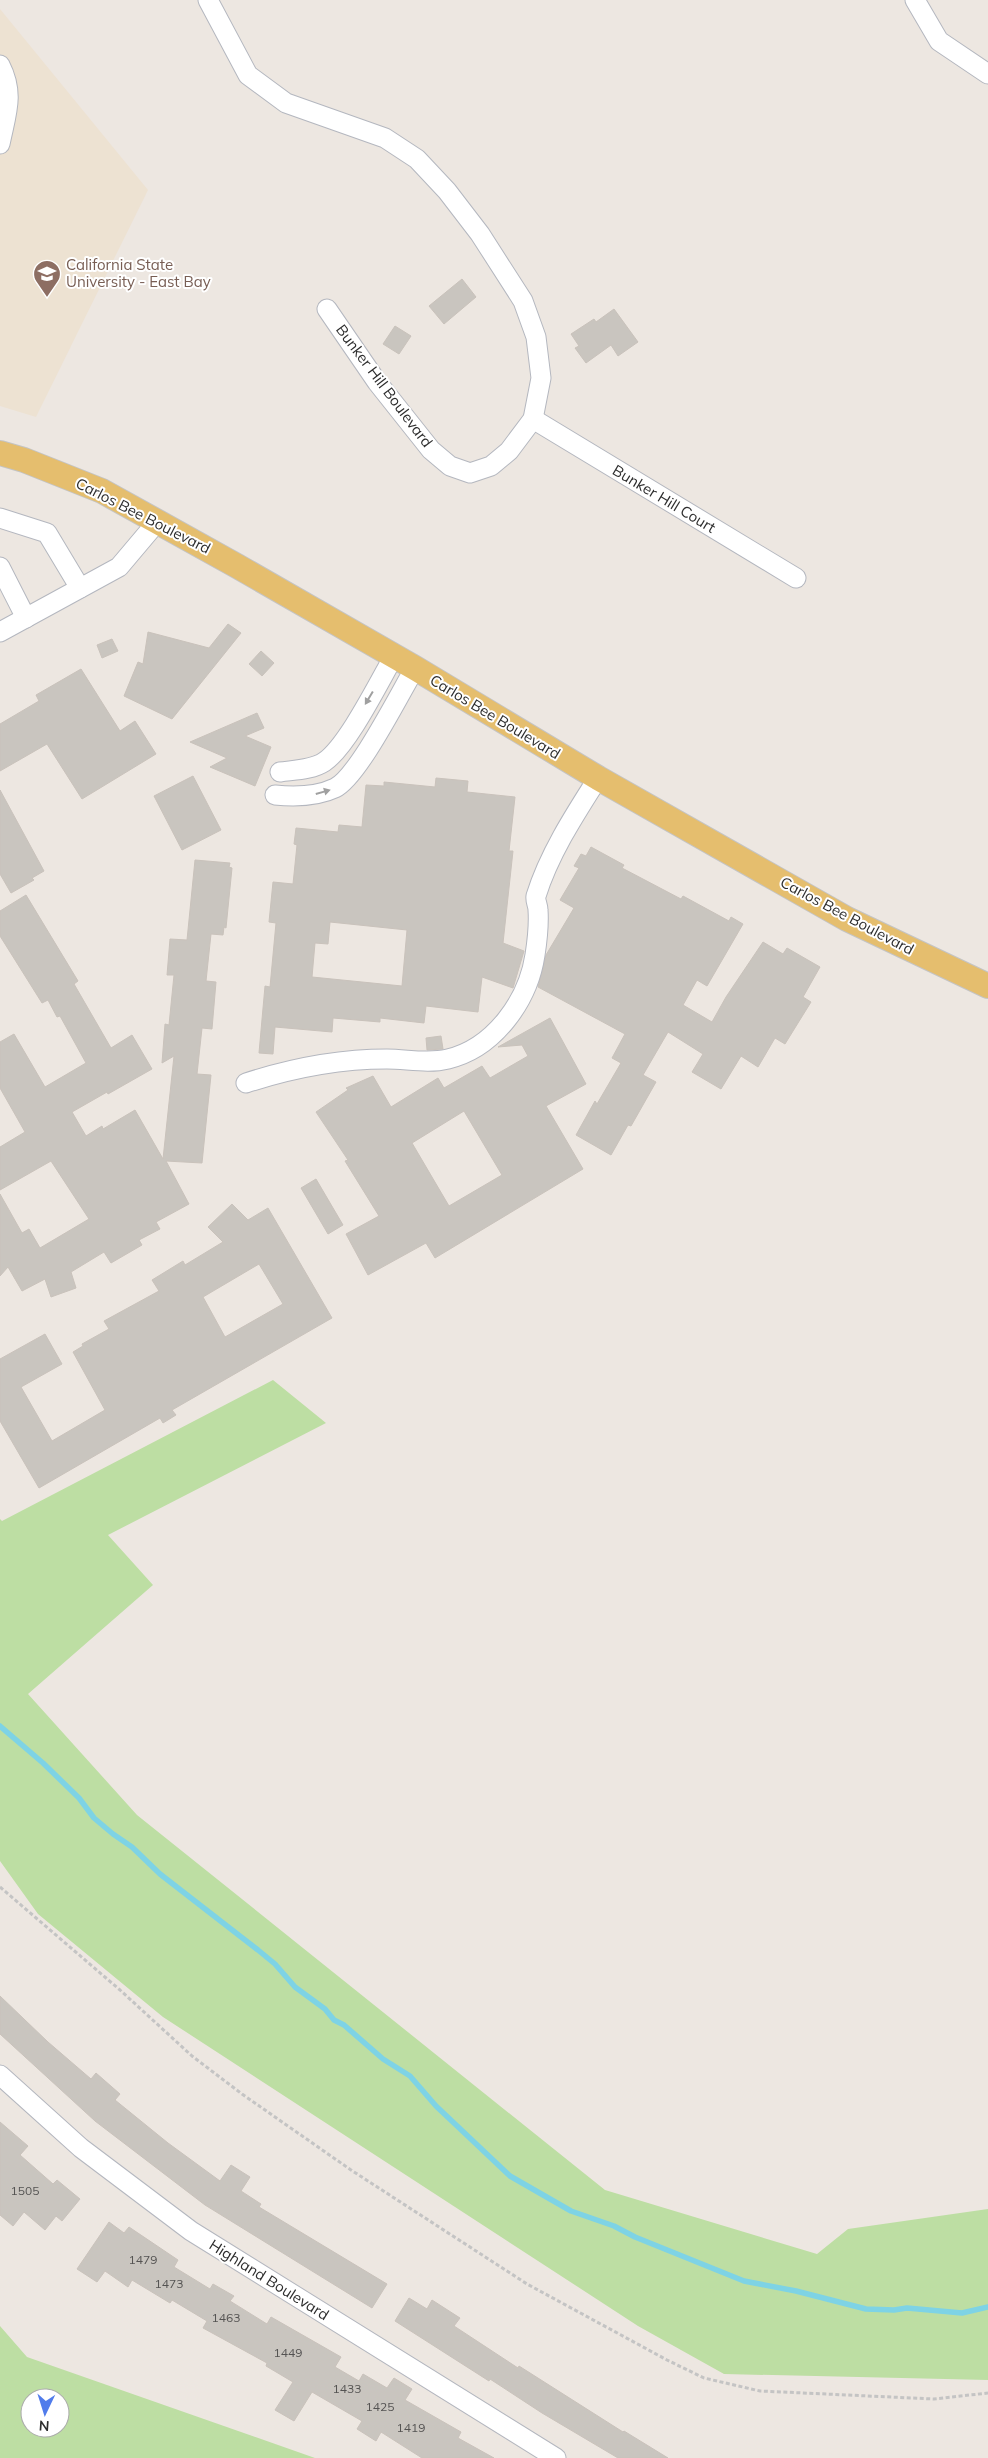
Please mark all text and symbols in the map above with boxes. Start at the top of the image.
place label: California State University - East Bay [66,255,211,291]
school or university icon: California State University - East Bay [32,259,62,298]
street label: Bunker Hill Boulevard [332,320,437,451]
street label: Bunker Hill Court [609,460,719,537]
street label: Carlos Bee Boulevard [73,473,214,558]
street label: Carlos Bee Boulevard [427,670,564,763]
one-way arrow [365,692,374,705]
one-way arrow [316,788,331,796]
street label: Carlos Bee Boulevard [777,872,917,959]
house number: 1505 [11,2183,39,2198]
street label: Highland Boulevard [206,2235,333,2324]
house number: 1479 [129,2252,157,2267]
house number: 1473 [155,2276,183,2291]
house number: 1463 [212,2310,240,2325]
house number: 1449 [274,2345,302,2360]
house number: 1433 [333,2381,361,2396]
north arrow [20,2388,70,2438]
house number: 1425 [366,2399,394,2414]
text: N [38,2417,50,2435]
house number: 1419 [397,2420,425,2435]

